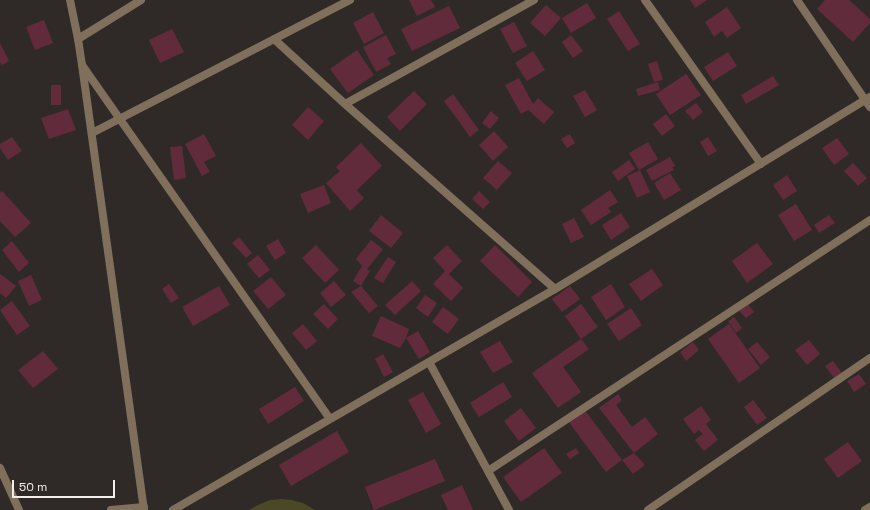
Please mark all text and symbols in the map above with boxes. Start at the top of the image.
scale bar [14,472,117,498]
text: 50 m [19,479,47,495]

